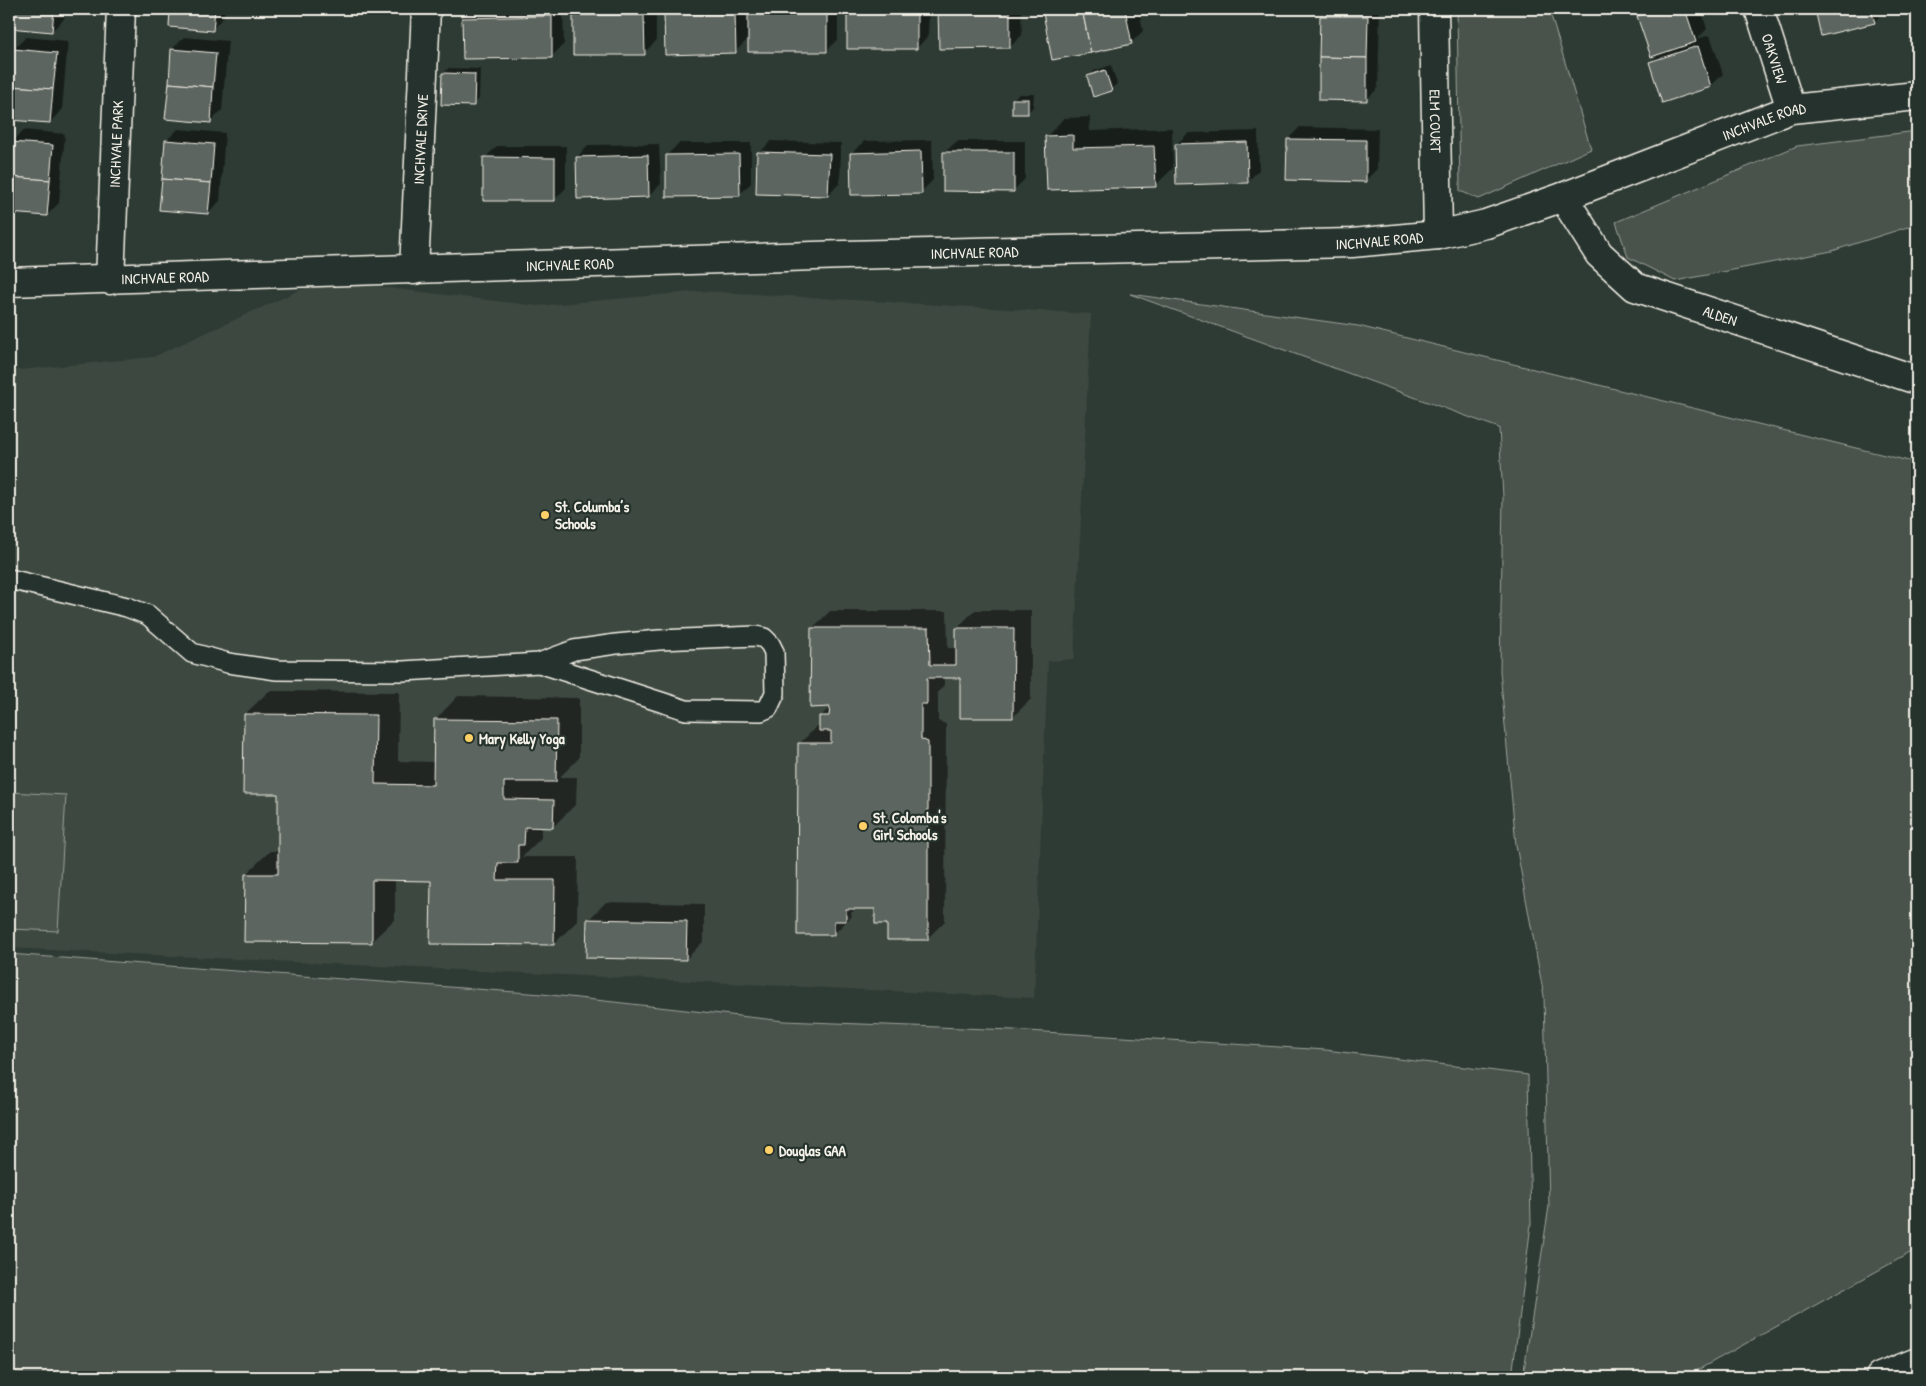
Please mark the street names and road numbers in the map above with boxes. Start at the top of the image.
street label: OAKVIEW [1757,31,1793,87]
street label: ELM COURT [1425,89,1447,154]
street label: INCHVALE DRIVE [407,93,433,185]
street label: INCHVALE ROAD [1719,97,1808,145]
street label: INCHVALE PARK [103,100,128,188]
street label: INCHVALE ROAD [1335,226,1425,254]
street label: INCHVALE ROAD [930,240,1020,263]
street label: INCHVALE ROAD [525,252,615,276]
street label: INCHVALE ROAD [121,265,210,289]
street label: ALDEN [1700,300,1740,331]

